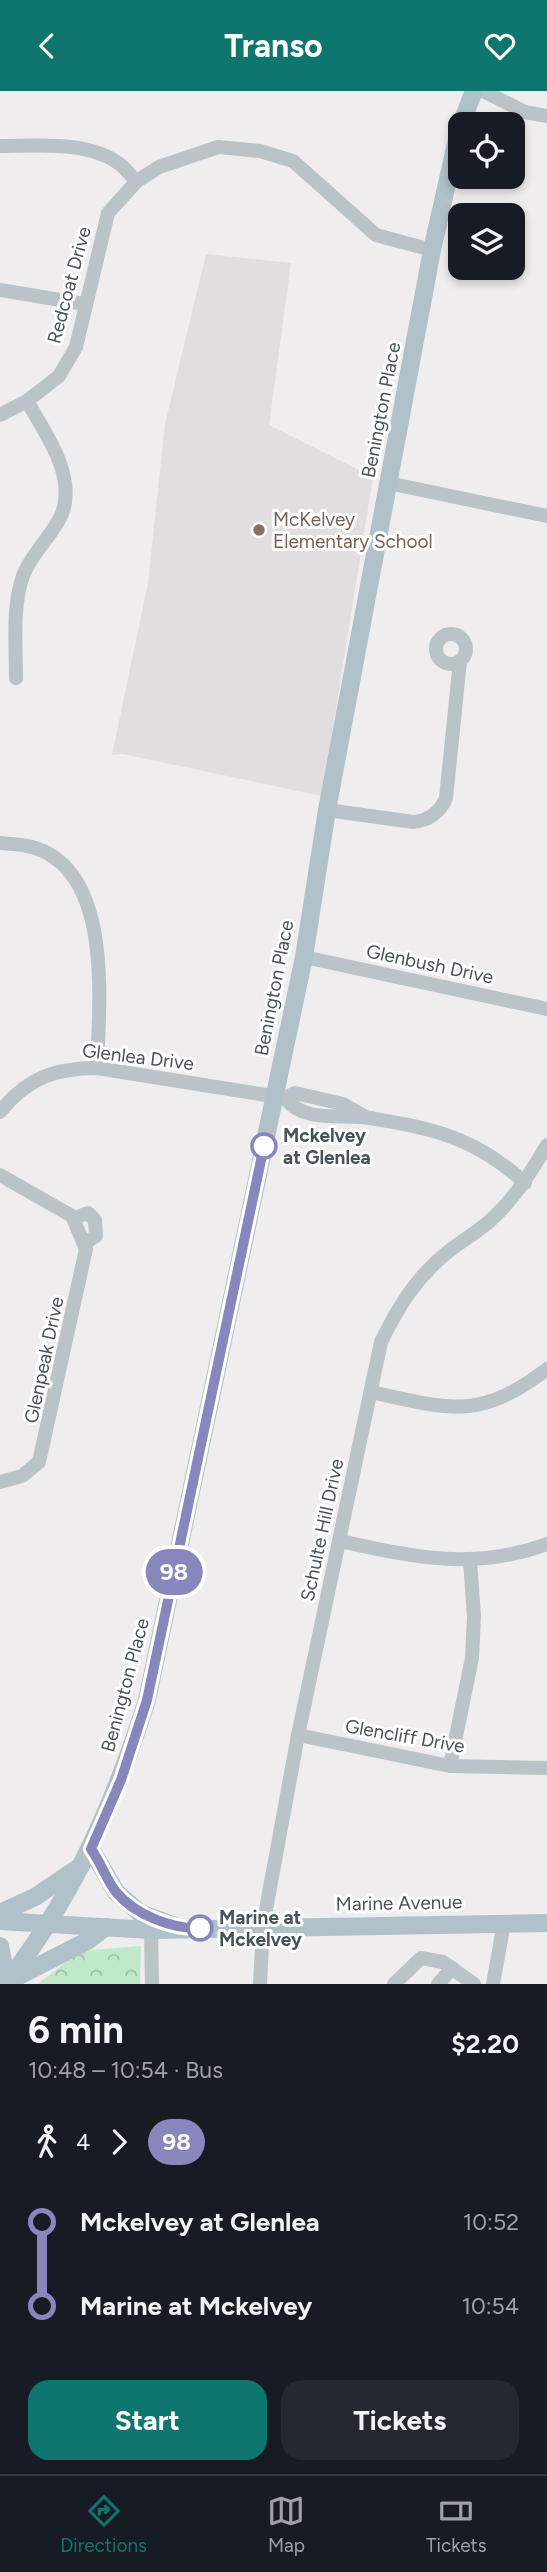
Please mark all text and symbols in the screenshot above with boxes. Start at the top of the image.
icon: back [28,27,66,65]
text: Transo [224,27,323,65]
icon: heart [481,27,519,65]
map controls [448,112,525,280]
button: locate [448,112,525,189]
button: layers [448,203,525,280]
street label: Redcoat Drive [42,224,96,346]
street label: Benington Place [357,340,405,480]
place label: McKelvey Elementary School [273,508,433,553]
marker: McKelvey Elementary School [251,522,267,538]
street label: Benington Place [250,918,298,1058]
street label: Glenbush Drive [364,939,496,989]
street label: Glenlea Drive [81,1039,195,1075]
place label: Mckelvey at Glenlea [283,1124,371,1169]
marker: Mckelvey at Glenlea [251,1133,277,1159]
street label: Glenpeak Drive [19,1295,69,1425]
street label: Schulte Hill Drive [296,1457,348,1603]
line badge: 98 [142,1549,206,1595]
text: 98 [160,1557,188,1586]
street label: Benington Place [96,1616,154,1754]
street label: Glencliff Drive [343,1714,467,1758]
street label: Marine Avenue [336,1890,462,1916]
place label: Marine at Mckelvey [219,1906,302,1951]
marker: Marine at Mckelvey [187,1915,213,1941]
text: 6 min [28,2007,124,2053]
text: $2.20 [451,2028,519,2060]
text: 10:48 – 10:54 · Bus [28,2056,223,2084]
icon: walk [28,2123,66,2161]
icon: forward [100,2123,138,2161]
text: 98 [162,2127,191,2156]
text: 4 [76,2128,90,2156]
text: Mckelvey at Glenlea [80,2206,320,2238]
text: 10:52 [463,2208,519,2236]
text: Marine at Mckelvey [80,2290,312,2322]
text: 10:54 [461,2292,519,2320]
button: Start [28,2380,267,2460]
button: Tickets [281,2380,519,2460]
tab: Directions [60,2492,147,2557]
tab: Map [267,2492,305,2557]
tab: Tickets [426,2492,487,2557]

